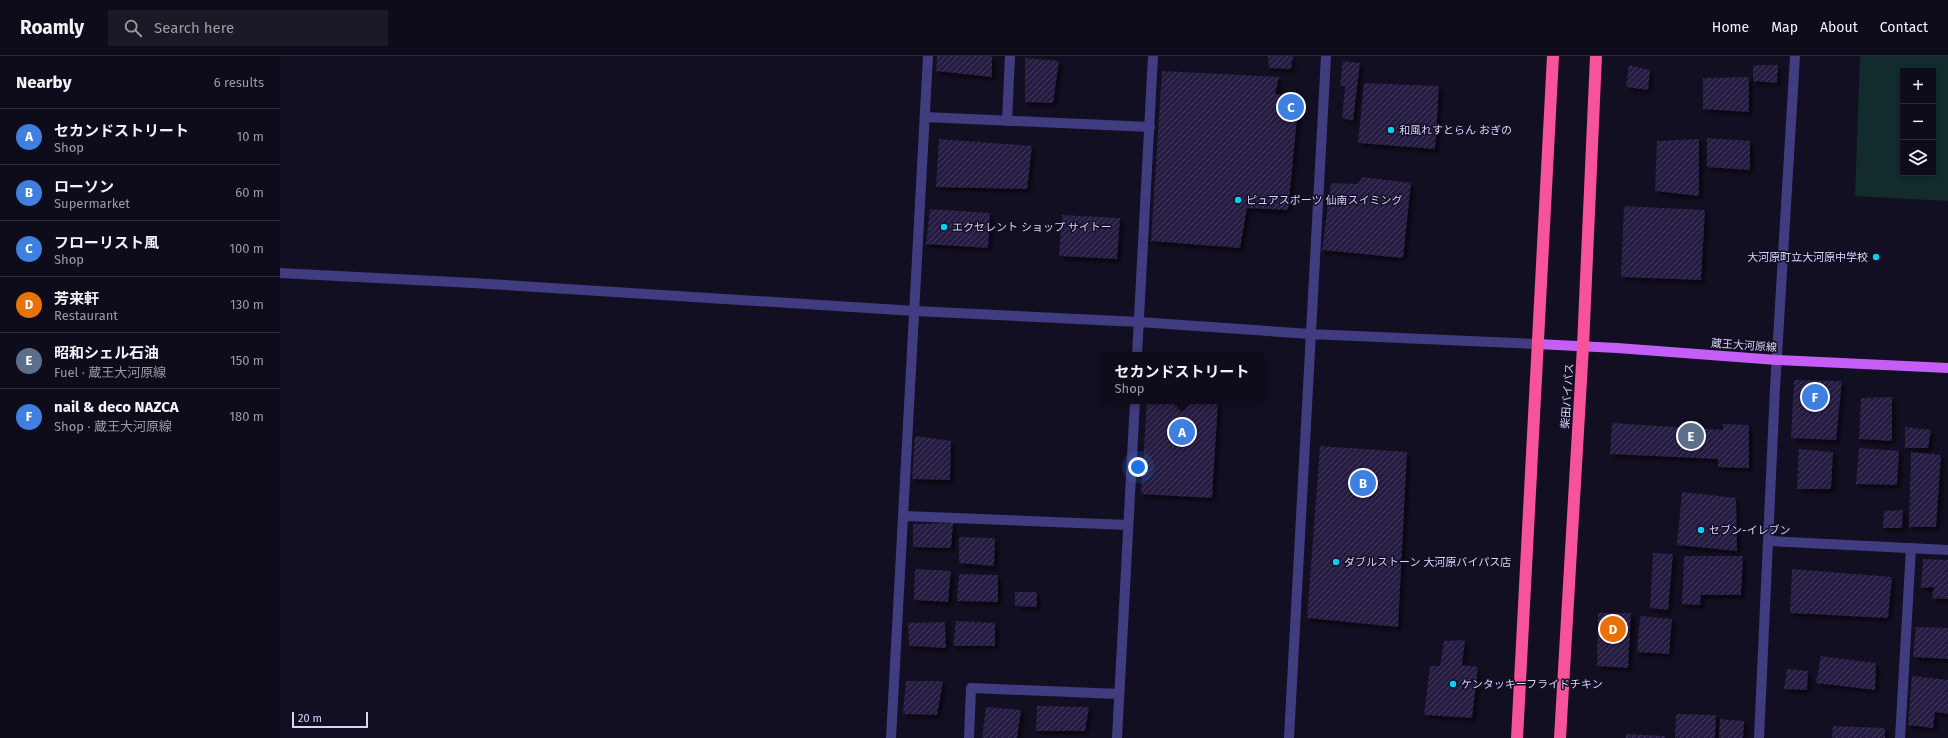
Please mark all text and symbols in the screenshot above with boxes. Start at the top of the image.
search box [108,10,388,46]
text: Roamly [20,16,84,39]
icon: search [122,17,144,39]
text: Search here [154,19,234,37]
text: Home [1712,19,1749,36]
text: Map [1771,19,1798,36]
text: About [1820,19,1858,36]
text: Contact [1880,19,1928,36]
map controls [1900,68,1936,176]
button: + [1900,68,1936,104]
text: Nearby [16,72,71,93]
text: 6 results [214,75,264,90]
pin: C [1278,92,1304,122]
button: − [1900,104,1936,140]
text: セカンドストリート [54,122,189,140]
place label: 和風れすとらん おぎの [1399,124,1512,137]
marker: 和風れすとらん おぎの [1386,125,1396,135]
text: A [25,129,33,144]
text: 10 m [237,129,264,144]
text: Shop [54,140,84,155]
button: layers [1900,140,1936,176]
text: ローソン [54,178,114,196]
text: B [25,185,33,200]
text: 60 m [235,185,264,200]
place label: ピュアスポーツ 仙南スイミング [1246,194,1402,207]
marker: ピュアスポーツ 仙南スイミング [1233,195,1243,205]
text: Supermarket [54,196,130,211]
place label: エクセレント ショップ サイトー [952,221,1112,234]
marker: エクセレント ショップ サイトー [939,222,949,232]
text: フローリスト風 [54,234,159,252]
text: C [25,241,33,256]
text: 100 m [229,241,264,256]
place label: 大河原町立大河原中学校 [1747,251,1868,264]
text: Shop [54,252,84,267]
marker: 大河原町立大河原中学校 [1871,252,1881,262]
text: 芳来軒 [54,290,99,308]
text: D [25,297,33,312]
text: 130 m [230,297,264,312]
text: Restaurant [54,308,118,323]
street label: 蔵王大河原線 [1711,337,1777,354]
text: 昭和シェル石油 [54,344,159,362]
popup [1100,352,1264,404]
text: E [26,353,32,368]
text: 150 m [230,353,264,368]
text: セカンドストリート [1114,363,1250,381]
street label: 柴田バイパス [1559,363,1576,429]
text: Fuel · 蔵王大河原線 [54,365,166,380]
text: Shop [1114,381,1145,396]
pin: F [1802,382,1828,412]
text: nail & deco NAZCA [54,398,179,416]
text: F [26,409,32,424]
text: 180 m [229,409,264,424]
pin: A [1169,417,1195,447]
text: Shop · 蔵王大河原線 [54,419,172,434]
pin: E [1678,421,1704,451]
your location [1128,457,1148,477]
pin: B [1350,468,1376,498]
place label: セブン-イレブン [1709,524,1790,537]
marker: セブン-イレブン [1696,525,1706,535]
place label: ダブルストーン 大河原バイパス店 [1344,556,1511,569]
marker: ダブルストーン 大河原バイパス店 [1331,557,1341,567]
pin: D [1600,614,1626,644]
place label: ケンタッキーフライドチキン [1461,678,1603,691]
marker: ケンタッキーフライドチキン [1448,679,1458,689]
scale bar [292,710,368,729]
text: 20 m [298,712,322,725]

